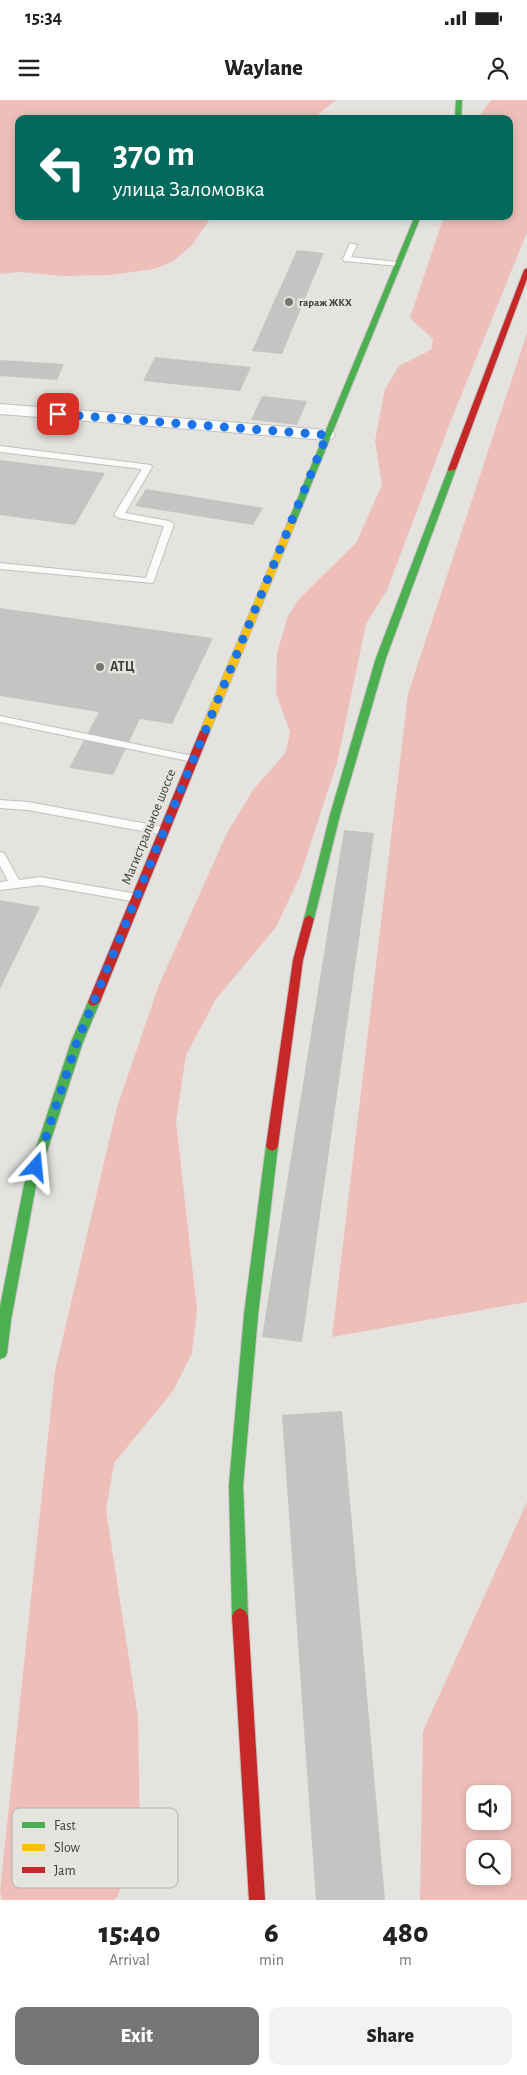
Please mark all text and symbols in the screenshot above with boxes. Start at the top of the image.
text: 15:34 [25,8,62,27]
icon: menu [15,54,43,82]
icon: person [484,54,512,82]
text: Waylane [224,57,303,79]
icon: left [30,135,95,200]
text: 370 m [113,137,195,172]
text: улица Заломовка [113,178,265,200]
marker: гараж ЖКХ [283,296,295,308]
place label: гараж ЖКХ [299,297,352,308]
pin [37,393,79,435]
icon: arrive [44,400,72,428]
place label: АТЦ [110,660,135,674]
marker: АТЦ [94,661,106,673]
street label: Магистральное шоссе [119,767,179,887]
position arrow [9,1140,61,1192]
map controls [466,1785,511,1885]
button: sound [466,1785,511,1830]
legend [12,1808,178,1888]
text: Fast [54,1819,76,1833]
button: search [466,1840,511,1885]
text: Slow [54,1841,81,1855]
text: Jam [54,1864,76,1878]
text: 15:40 [99,1918,160,1948]
text: 6 [264,1918,279,1948]
text: 480 [382,1918,428,1948]
text: Arrival [109,1952,150,1968]
text: min [259,1952,284,1968]
text: m [399,1952,412,1968]
button: Exit [15,2007,259,2065]
button: Share [269,2007,512,2065]

